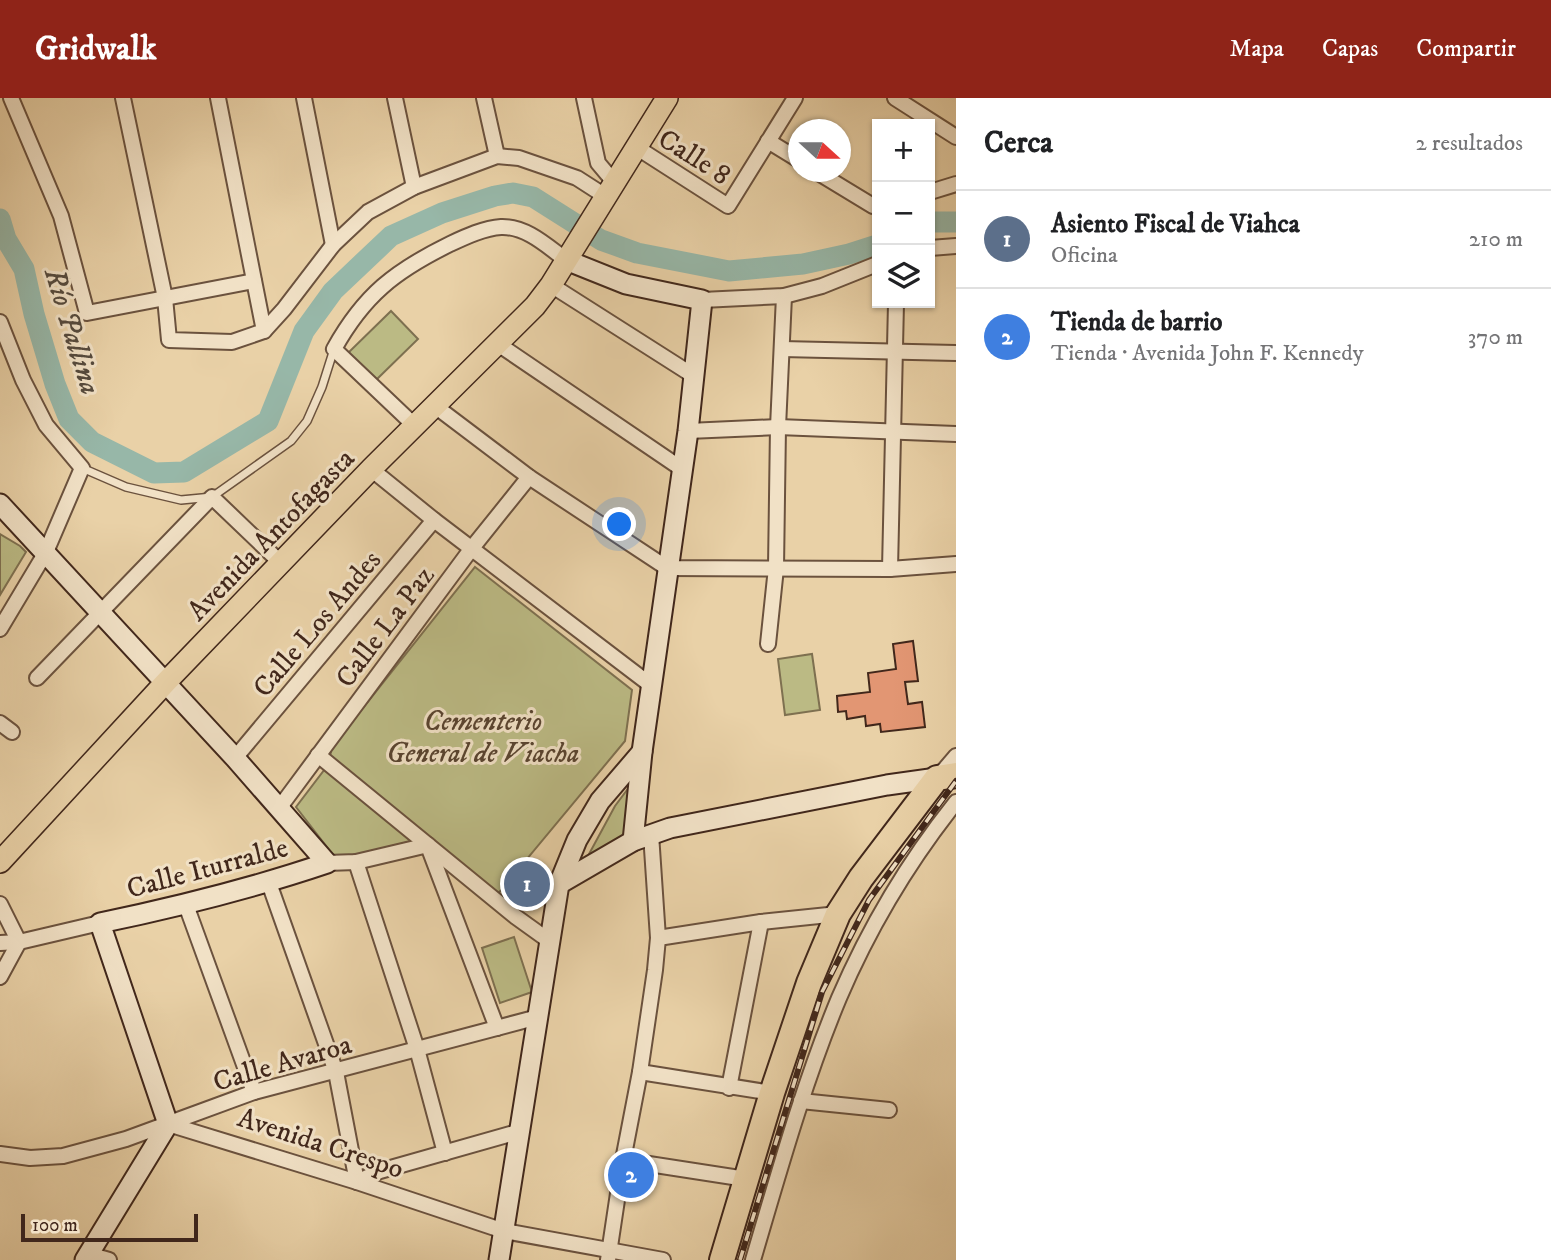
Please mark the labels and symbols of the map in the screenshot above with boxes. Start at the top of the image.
north arrow [788,119,851,182]
street label: Calle 8 [651,122,737,193]
water label: Río Pallina [35,263,108,399]
street label: Avenida Antofagasta [180,441,362,629]
your location [602,507,636,541]
street label: Calle Los Andes [245,543,389,705]
street label: Calle La Paz [328,559,442,695]
park label: Cementerio General de Viacha [387,704,579,771]
street label: Calle Iturralde [123,830,292,907]
pin: 1 [504,858,550,910]
street label: Calle Avaroa [209,1027,356,1100]
street label: Avenida Crespo [233,1100,408,1187]
pin: 2 [608,1149,654,1201]
scale bar [21,1211,198,1243]

